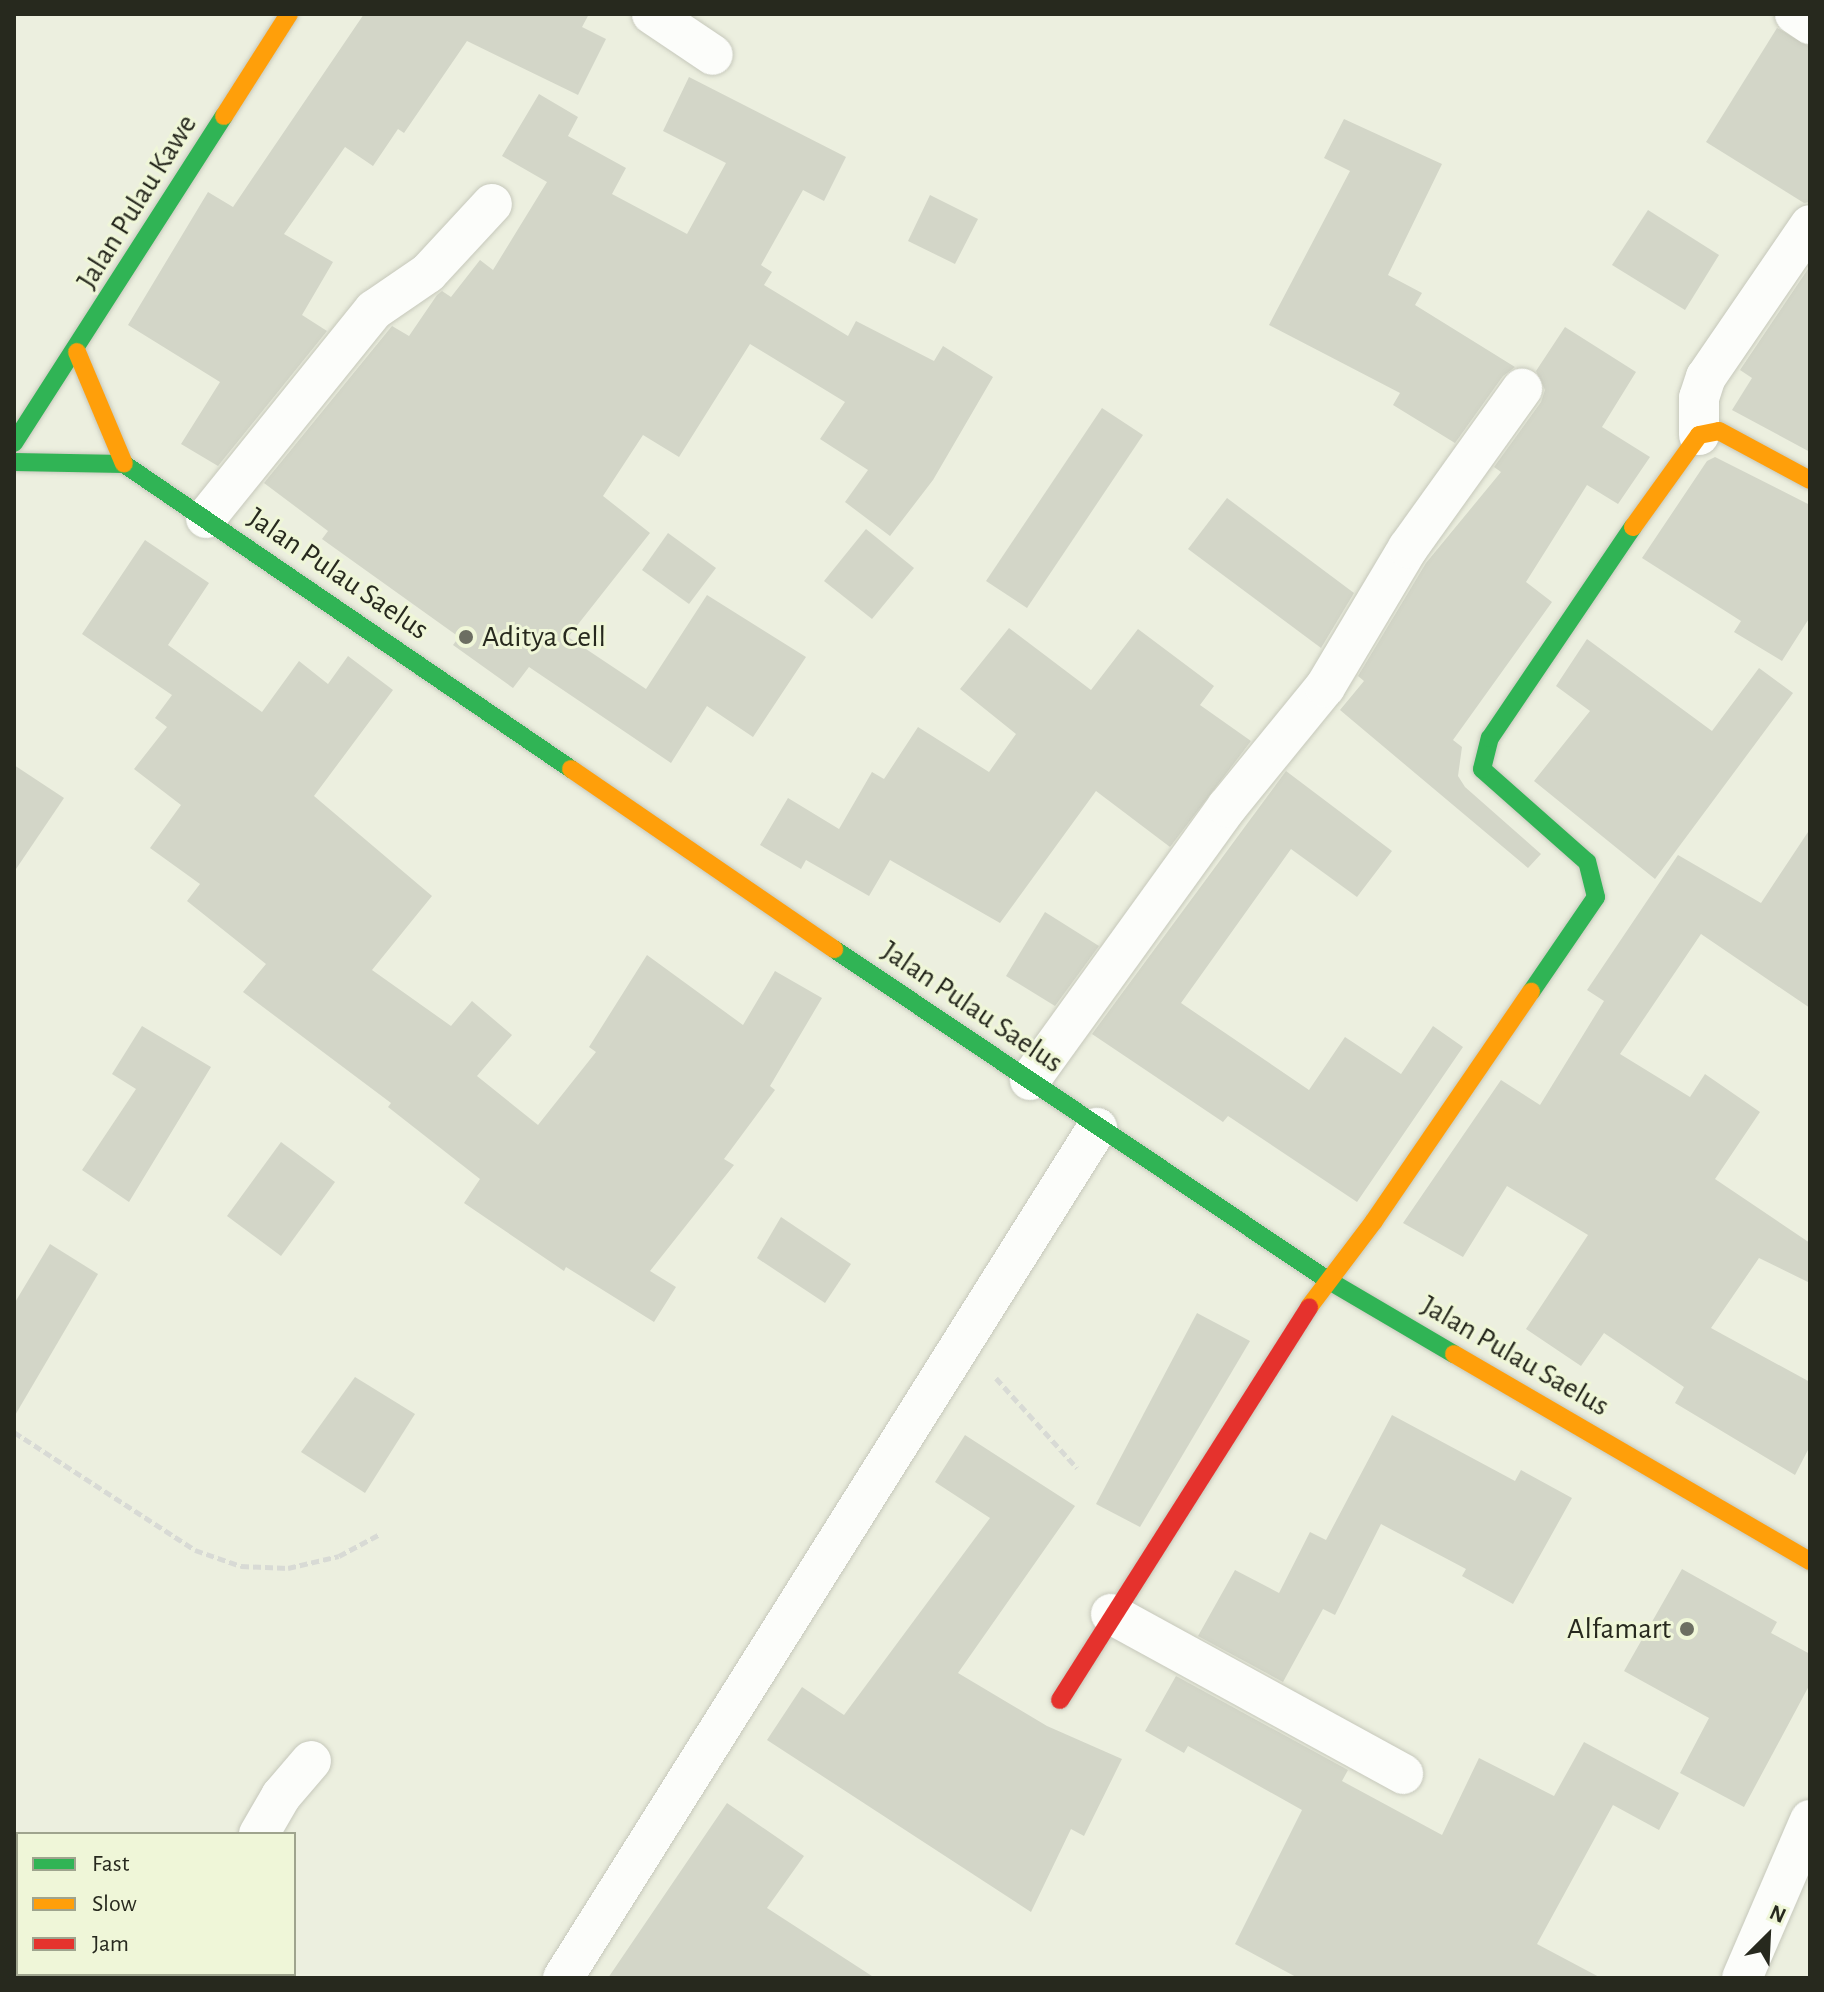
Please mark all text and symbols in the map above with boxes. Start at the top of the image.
street label: Jalan Pulau Kawe [69,108,205,296]
street label: Jalan Pulau Saelus [240,500,436,648]
place label: Aditya Cell [482,619,606,655]
marker: Aditya Cell [457,628,475,646]
street label: Jalan Pulau Saelus [874,933,1070,1081]
street label: Jalan Pulau Saelus [1415,1288,1615,1424]
place label: Alfamart [1567,1611,1671,1647]
marker: Alfamart [1678,1620,1696,1638]
legend [16,1832,296,1976]
text: Fast [92,1852,129,1876]
text: Slow [92,1892,137,1916]
north arrow [1728,1896,1808,1976]
text: N [1766,1901,1789,1927]
text: Jam [92,1932,129,1956]

